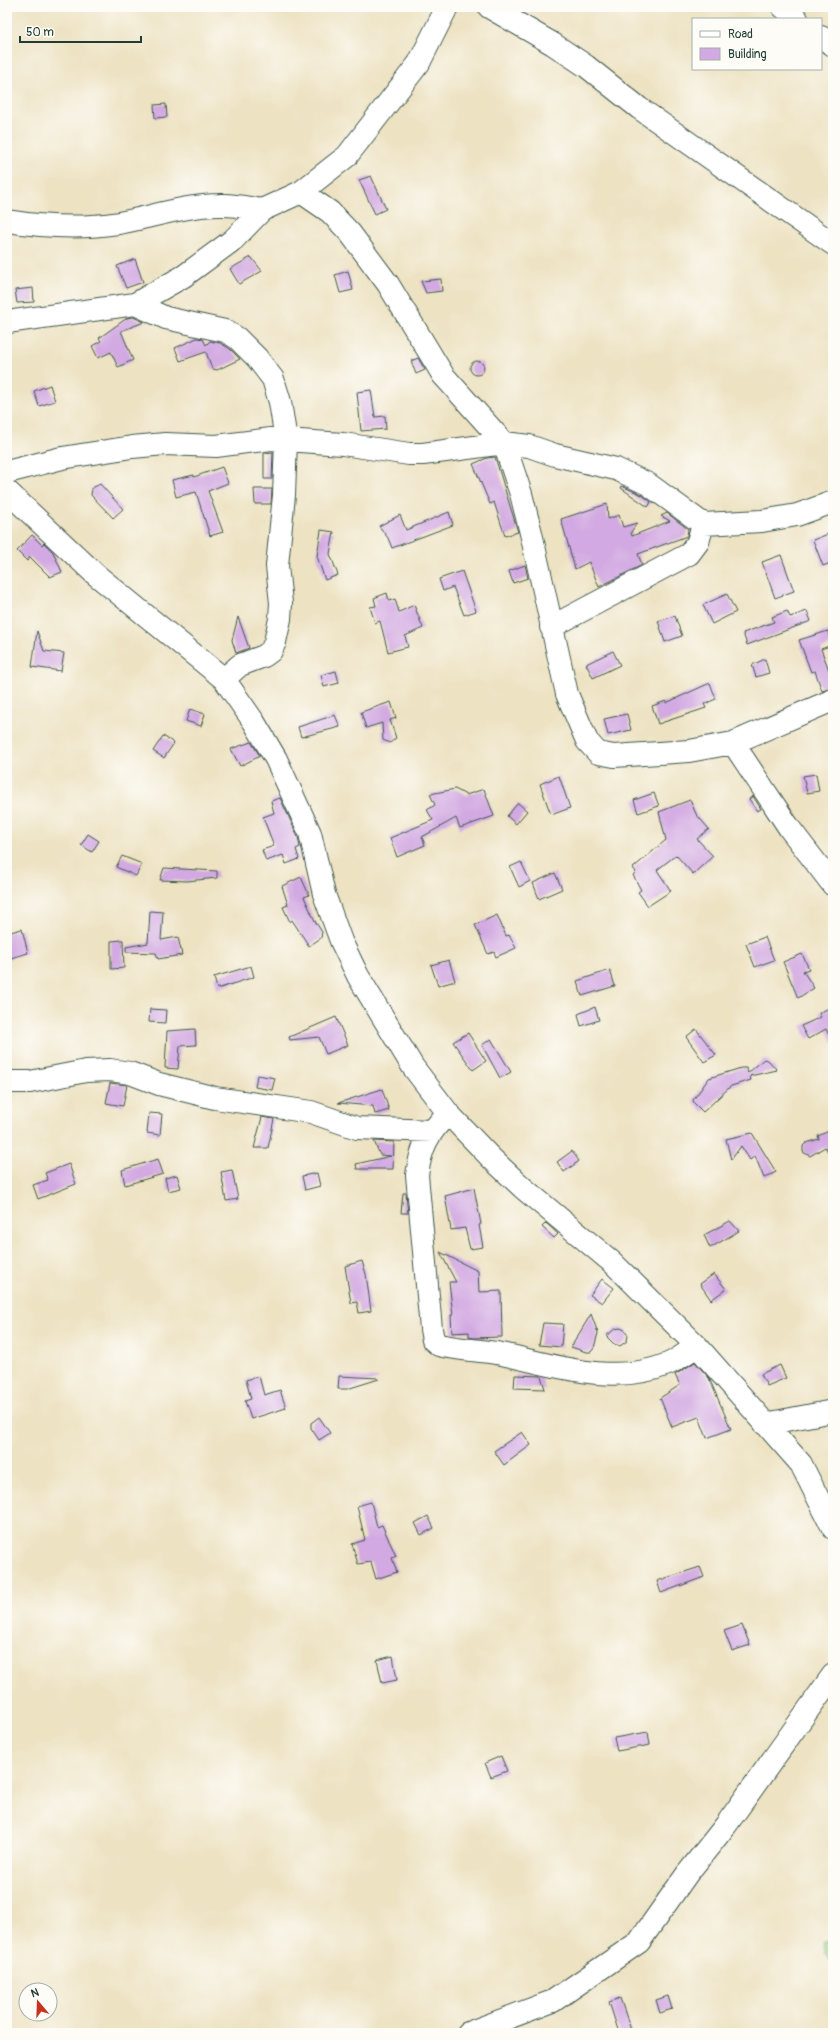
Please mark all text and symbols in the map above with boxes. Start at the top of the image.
scale bar [20,18,141,44]
legend [692,18,822,70]
text: 50 m [26,25,54,40]
text: Road [728,27,753,42]
text: Building [728,47,767,62]
north arrow [18,1982,58,2022]
text: N [29,1985,41,2000]

